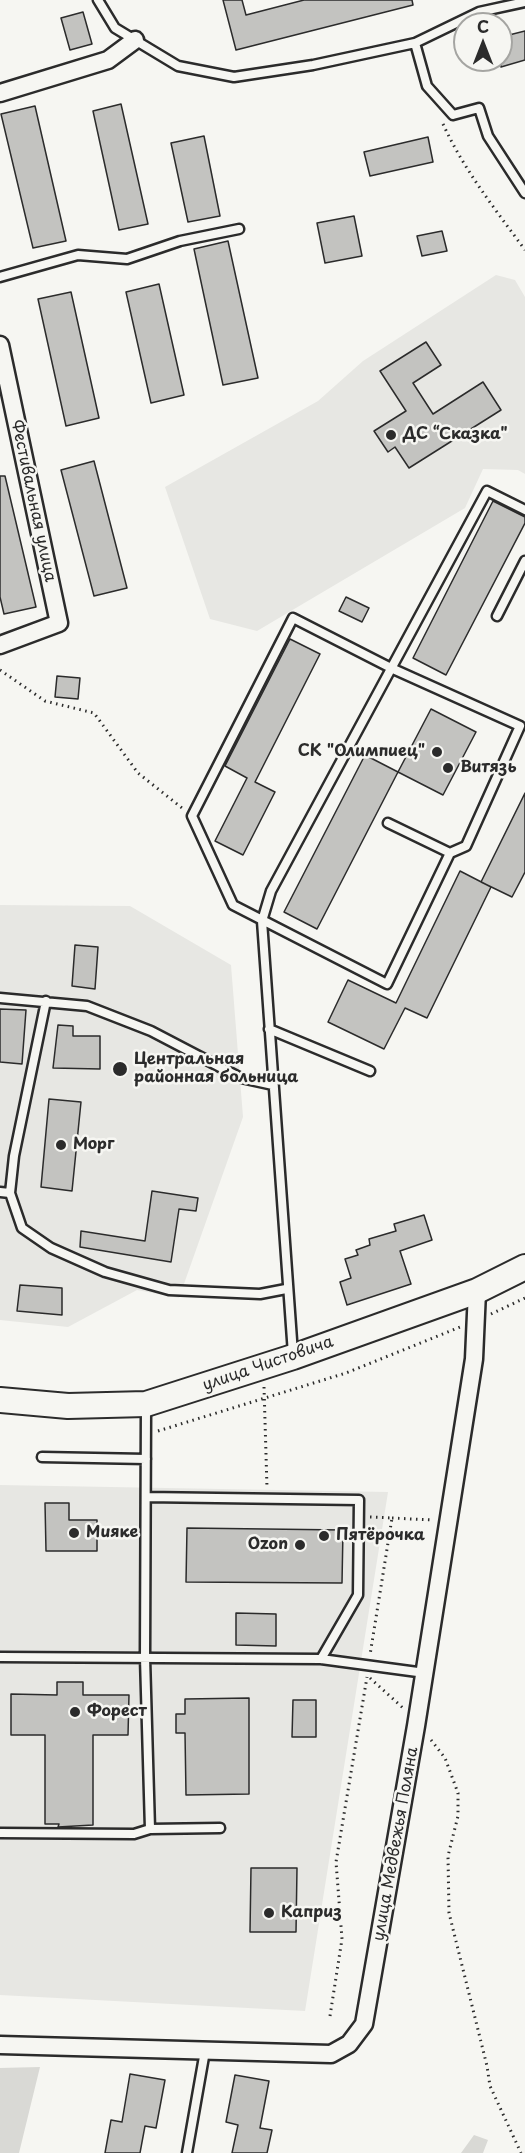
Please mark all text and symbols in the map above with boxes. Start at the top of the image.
north arrow [453,12,513,72]
text: С [477,14,489,38]
street label: Фестивальная улица [6,418,60,584]
place label: ДС “Сказка" [403,425,508,445]
marker: ДС “Сказка" [384,428,398,442]
place label: СК "Олимпиец" [298,742,425,762]
marker: СК "Олимпиец" [430,745,444,759]
place label: Витязь [460,758,517,778]
marker: Витязь [441,761,455,775]
place label: Центральная районная больница [134,1050,298,1088]
marker: Центральная районная больница [111,1060,129,1078]
place label: Морг [73,1135,114,1155]
marker: Морг [54,1138,68,1152]
street label: улица Чистовича [200,1333,336,1395]
place label: Мияке [86,1523,138,1543]
marker: Мияке [67,1526,81,1540]
place label: Пятёрочка [336,1526,425,1546]
marker: Пятёрочка [317,1529,331,1543]
place label: Ozon [248,1535,288,1555]
marker: Ozon [293,1538,307,1552]
place label: Форест [87,1702,147,1722]
marker: Форест [68,1705,82,1719]
street label: улица Медвежья Поляна [369,1745,423,1943]
place label: Каприз [281,1903,342,1923]
marker: Каприз [262,1906,276,1920]

